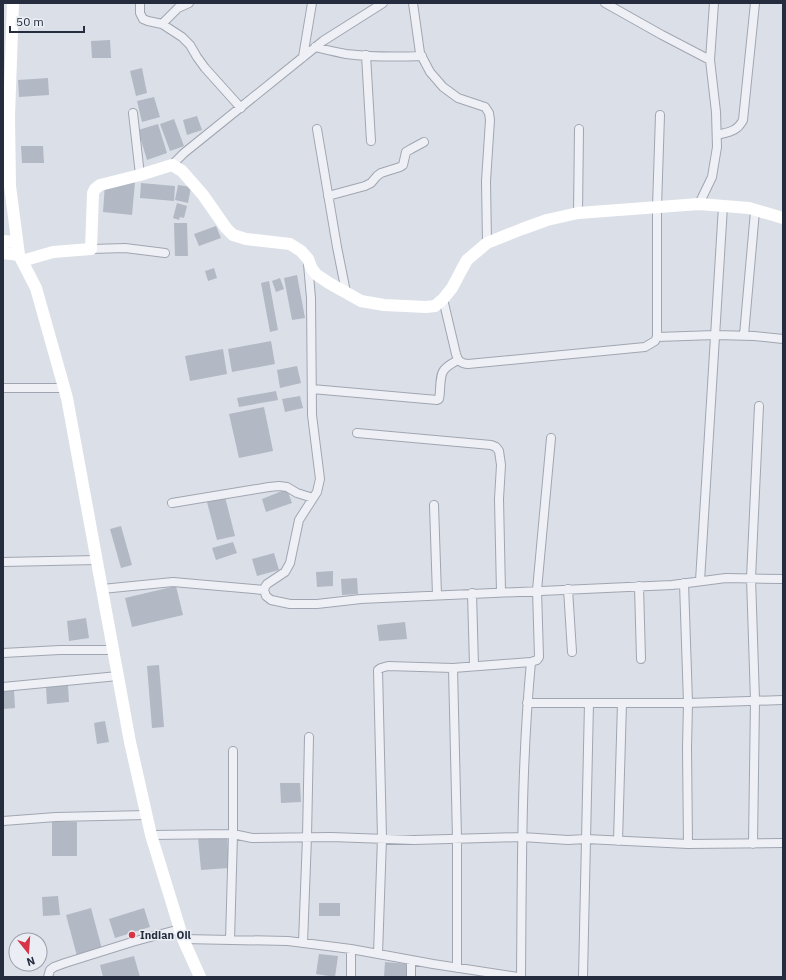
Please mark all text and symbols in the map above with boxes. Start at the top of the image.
scale bar [10,8,84,34]
text: 50 m [16,14,44,29]
place label: Indian Oil [140,928,192,942]
marker: Indian Oil [127,930,137,940]
north arrow [8,932,48,972]
text: N [25,954,37,969]

